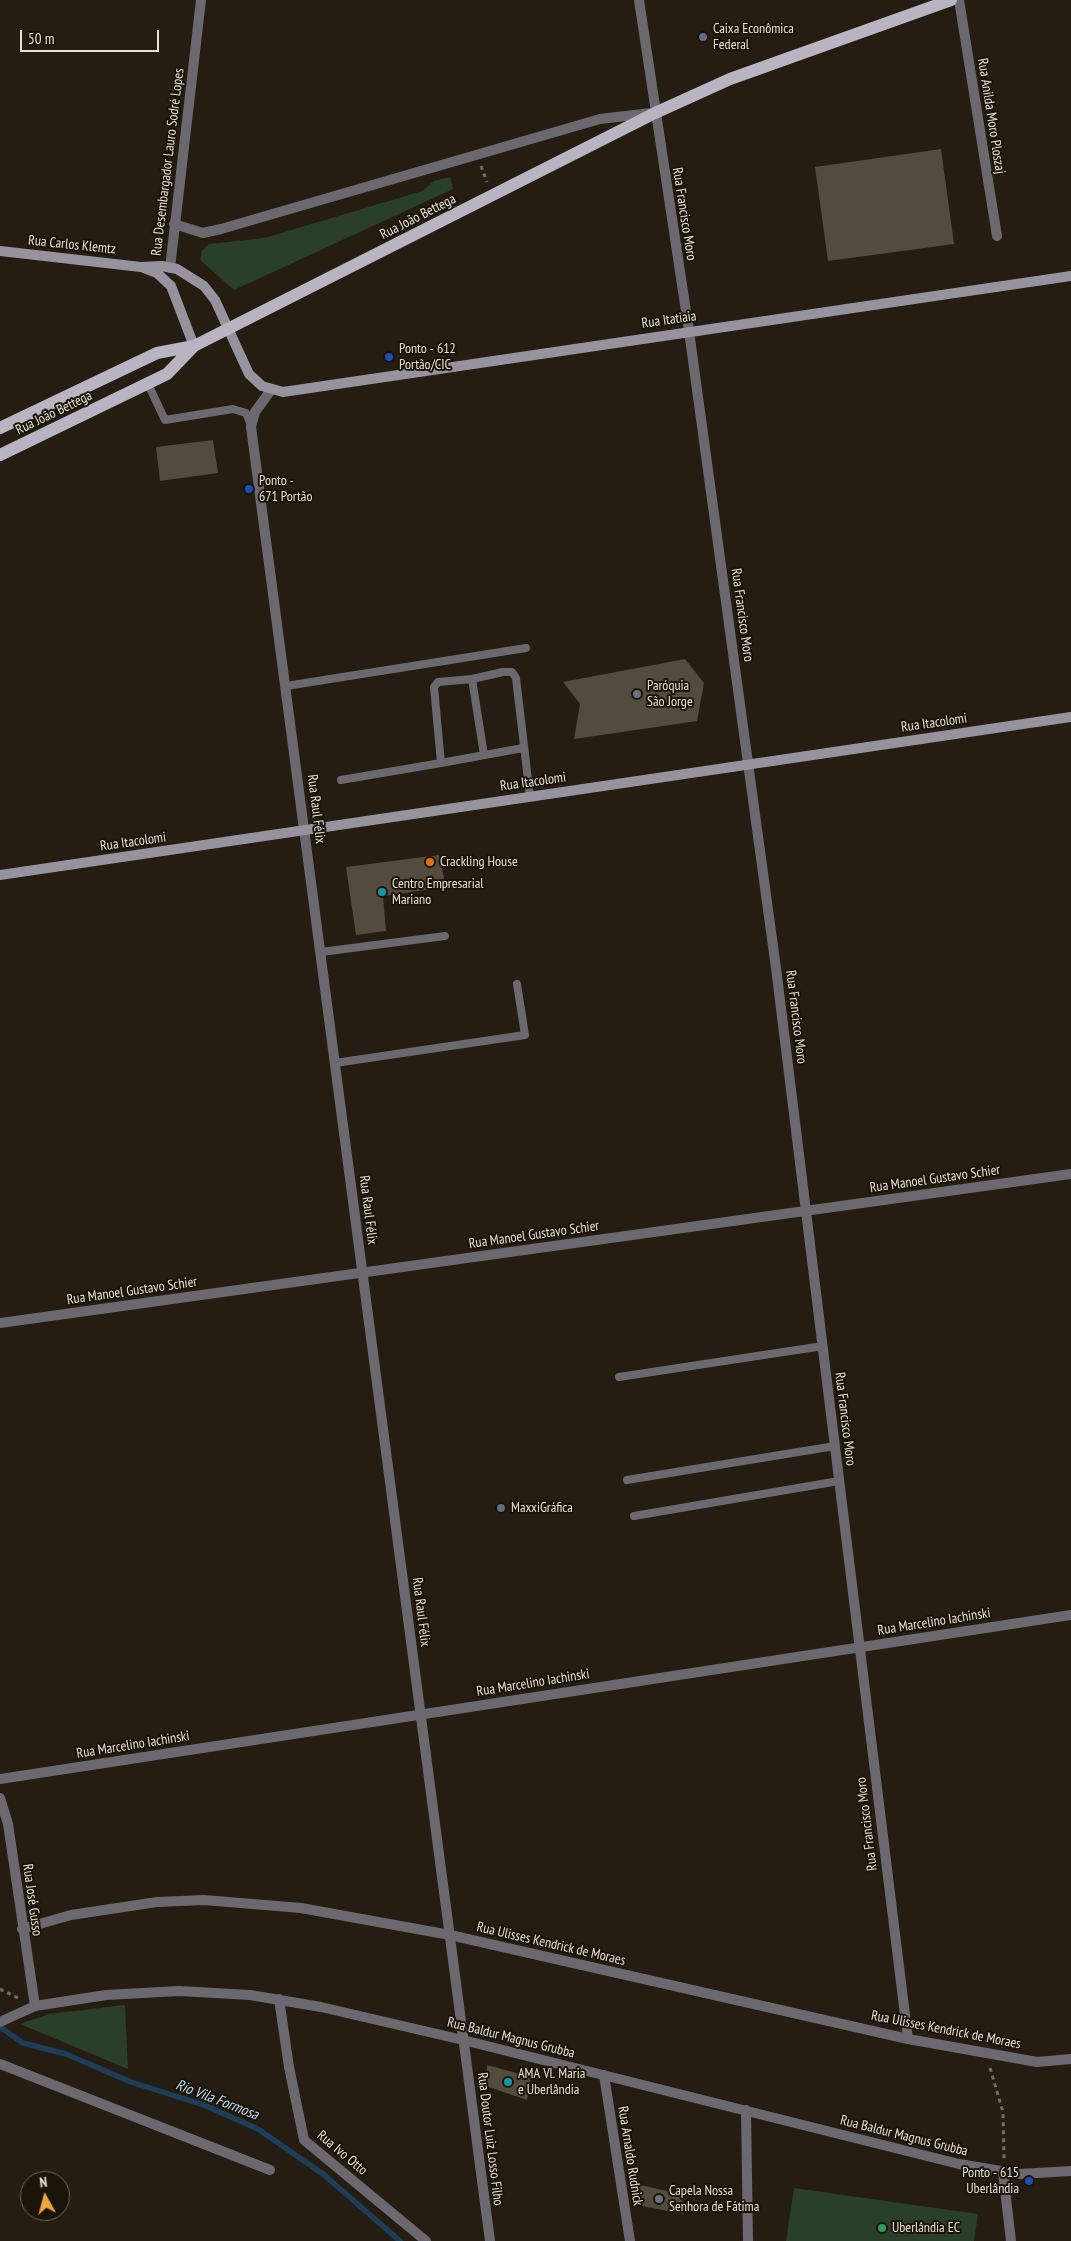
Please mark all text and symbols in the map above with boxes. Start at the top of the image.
scale bar [22,20,161,52]
place label: Caixa Econômica Federal [713,21,794,54]
text: 50 m [28,29,54,48]
marker: Caixa Econômica Federal [697,31,709,43]
street label: Rua Anilda Moro Ploszaj [974,57,1008,175]
street label: Rua Desembargador Lauro Sodré Lopes [148,67,188,257]
street label: Rua Francisco Moro [668,166,700,262]
street label: Rua João Bettega [377,191,459,243]
street label: Rua Carlos Klemtz [27,232,117,258]
street label: Rua Itatiaia [640,308,698,332]
place label: Ponto - 612 Portão/CIC [399,341,456,374]
marker: Ponto - 612 Portão/CIC [383,351,395,363]
street label: Rua João Bettega [13,387,95,439]
place label: Ponto - 671 Portão [259,473,312,506]
marker: Ponto - 671 Portão [243,483,255,495]
street label: Rua Francisco Moro [727,567,757,663]
place label: Paróquia São Jorge [647,678,693,710]
marker: Paróquia São Jorge [631,688,643,700]
street label: Rua Itacolomi [900,710,968,736]
street label: Rua Itacolomi [499,769,567,795]
street label: Rua Raul Félix [303,773,329,845]
street label: Rua Itacolomi [99,829,167,855]
place label: Crackling House [440,854,518,870]
marker: Crackling House [424,856,436,868]
place label: Centro Empresarial Mariano [392,876,484,909]
marker: Centro Empresarial Mariano [376,886,388,898]
street label: Rua Francisco Moro [782,969,810,1065]
street label: Rua Manoel Gustavo Schier [869,1162,1001,1196]
street label: Rua Raul Félix [355,1174,381,1246]
street label: Rua Manoel Gustavo Schier [468,1218,600,1252]
street label: Rua Manoel Gustavo Schier [66,1274,198,1308]
street label: Rua Francisco Moro [831,1371,859,1467]
place label: MaxxiGráfica [511,1500,573,1516]
marker: MaxxiGráfica [495,1502,507,1514]
street label: Rua Raul Félix [408,1576,434,1648]
street label: Rua Marcelino Iachinski [876,1605,992,1639]
street label: Rua Marcelino Iachinski [475,1666,591,1700]
street label: Rua Marcelino Iachinski [75,1728,191,1762]
street label: Rua Francisco Moro [853,1776,881,1872]
street label: Rua José Gusso [19,1863,45,1937]
street label: Rua Ulisses Kendrick de Moraes [475,1919,627,1969]
street label: Rua Ulisses Kendrick de Moraes [870,2007,1022,2053]
street label: Rua Baldur Magnus Grubba [446,2014,576,2062]
place label: AMA Vl. Maria e Uberlândia [518,2066,585,2098]
street label: Rua Doutor Luiz Losso Filho [473,2071,507,2207]
water label: Rio Vila Formosa [173,2076,261,2124]
marker: AMA Vl. Maria e Uberlândia [502,2076,514,2088]
street label: Rua Arnaldo Rudnick [614,2105,646,2207]
street label: Rua Baldur Magnus Grubba [839,2112,969,2160]
street label: Rua Ivo Otto [313,2127,371,2179]
place label: Ponto - 615 Uberlândia [962,2165,1019,2198]
north arrow [20,2171,70,2221]
text: N [38,2173,48,2191]
marker: Ponto - 615 Uberlândia [1023,2175,1035,2187]
place label: Capela Nossa Senhora de Fátima [669,2183,759,2216]
marker: Capela Nossa Senhora de Fátima [653,2193,665,2205]
place label: Uberlândia EC [892,2220,960,2236]
marker: Uberlândia EC [876,2222,888,2234]

